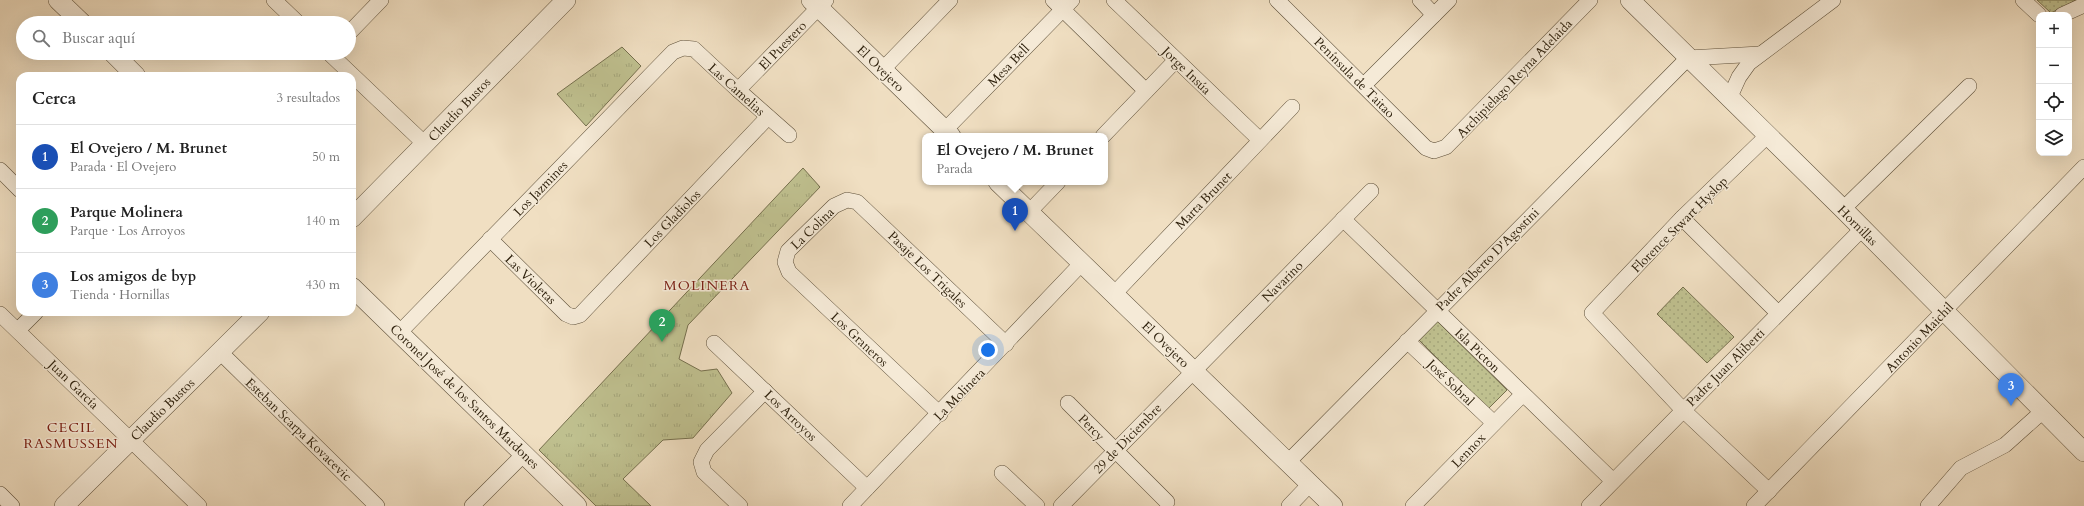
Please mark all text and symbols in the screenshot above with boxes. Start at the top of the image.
map controls [2036,12,2072,156]
button: + [2036,12,2072,48]
street label: Archipielago Reyna Adelaida [1453,15,1577,142]
search box [16,16,356,60]
street label: El Puestero [755,17,811,74]
icon: search [30,27,52,49]
text: Buscar aquí [62,28,135,48]
street label: Península de Taitao [1310,33,1399,122]
street label: Mesa Bell [984,40,1034,91]
street label: El Ovejero [853,41,908,96]
street label: Jorge Insúa [1156,41,1215,99]
button: − [2036,48,2072,84]
street label: Las Camelias [704,59,769,120]
street label: Claudio Bustos [424,74,495,146]
button: locate [2036,84,2072,120]
text: Cerca [32,87,76,110]
text: 3 resultados [276,89,340,107]
button: layers [2036,120,2072,156]
popup [922,133,1108,185]
text: El Ovejero / M. Brunet [70,138,227,158]
text: El Ovejero / M. Brunet [937,140,1093,160]
text: 1 [42,148,48,166]
text: 50 m [312,148,340,166]
street label: Los Jazmines [510,157,572,220]
text: Parada · El Ovejero [70,158,176,176]
text: Parada [937,160,973,178]
street label: Marta Brunet [1172,168,1236,234]
street label: Florence Stwart Hyslop [1628,173,1732,277]
street label: Los Gladiolos [640,186,705,252]
pin: 1 [1002,198,1028,231]
text: Parque Molinera [70,202,183,222]
street label: Hornillas [1833,202,1881,250]
street label: La Colina [787,203,839,254]
street label: Padre Alberto D'Agostini [1432,204,1544,315]
text: 2 [42,212,48,230]
text: 140 m [306,212,340,230]
text: Parque · Los Arroyos [70,222,185,240]
street label: Pasaje Los Trigales [884,227,971,312]
street label: Las Violetas [501,251,560,309]
street label: Navarino [1258,257,1307,306]
text: Los amigos de byp [70,266,196,286]
text: 3 [42,276,48,294]
text: 430 m [306,276,340,294]
district label: MOLINERA [664,276,750,295]
text: Tienda · Hornillas [70,286,170,304]
street label: Antonio Maichil [1882,298,1958,377]
street label: Los Graneros [827,308,892,371]
pin: 2 [649,309,675,342]
street label: El Ovejero [1138,317,1193,372]
street label: Coronel José de los Santos Mardones [386,320,543,473]
street label: Isla Picton [1451,324,1504,377]
street label: Padre Juan Aliberti [1683,324,1769,411]
your location [978,340,998,360]
street label: José Sobral [1421,354,1478,410]
street label: Juan García [43,355,103,414]
street label: La Molinera [930,364,990,425]
pin: 3 [1998,373,2024,406]
street label: Claudio Bustos [127,374,199,445]
street label: Esteban Scarpa Kovacevic [241,374,356,485]
street label: Los Arroyos [760,386,821,445]
street label: 29 de Diciembre [1089,399,1166,478]
street label: Percy [1074,410,1109,445]
district label: CECIL RASMUSSEN [24,418,118,453]
street label: Lennox [1448,429,1490,472]

